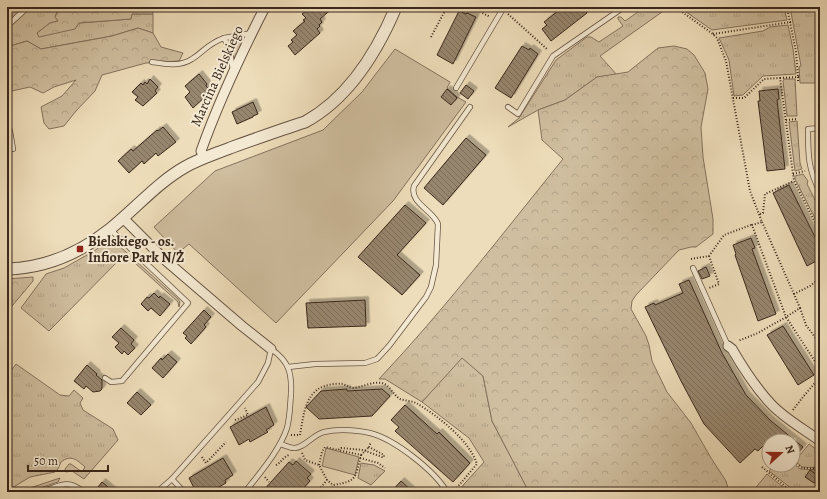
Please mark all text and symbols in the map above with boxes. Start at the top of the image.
street label: Marcina Bielskiego [186,22,248,130]
place label: Bielskiego - os. Infiore Park N/Ż [88,232,184,267]
marker: Bielskiego - os. Infiore Park N/Ż [75,244,85,254]
north arrow [761,433,801,473]
text: N [781,443,798,456]
scale bar [28,447,108,473]
text: 50 m [34,453,58,469]

